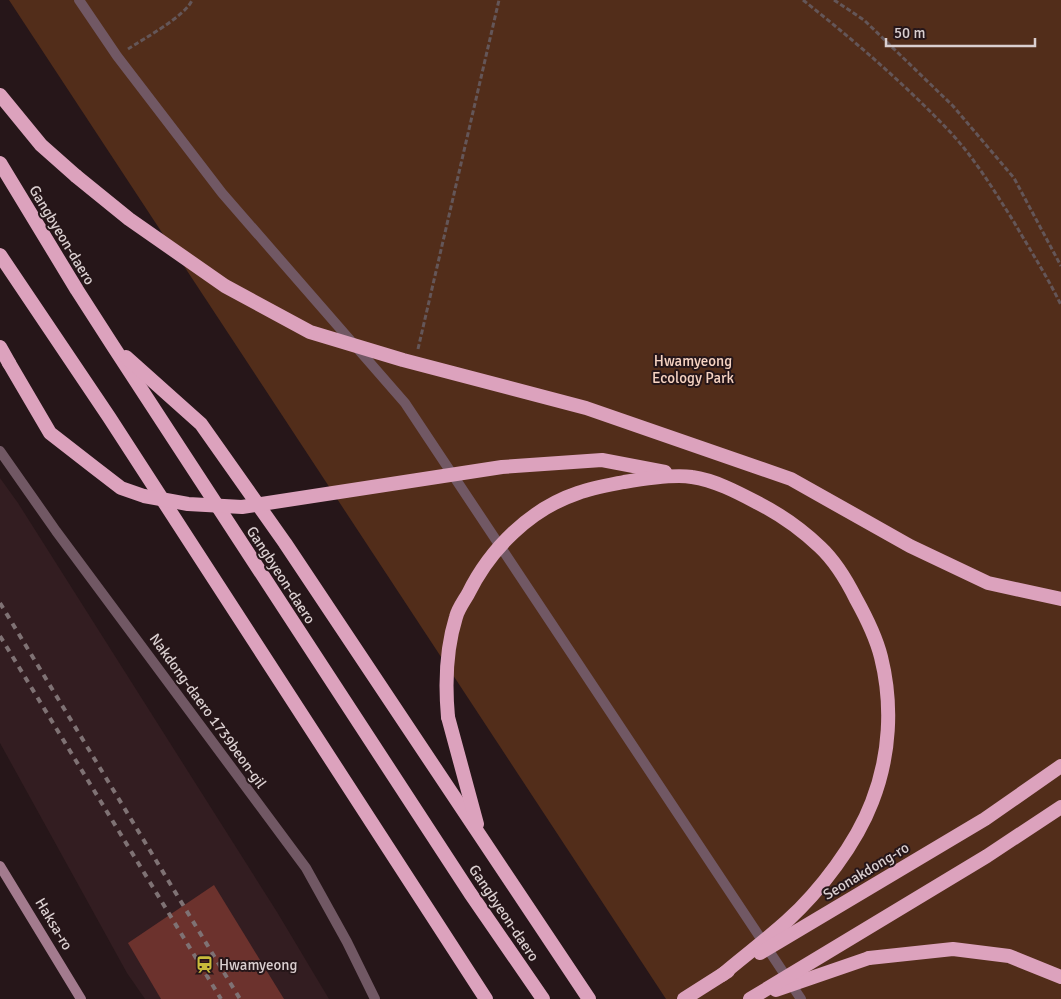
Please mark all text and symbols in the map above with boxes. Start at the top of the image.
scale bar [886,15,1035,47]
text: 50 m [894,24,925,42]
street label: Gangbyeon-daero [25,182,99,288]
park label: Hwamyeong Ecology Park [652,352,735,387]
street label: Gangbyeon-daero [243,523,319,627]
street label: Nakdong-daero 1739beon-gil [146,630,270,792]
street label: Seonakdong-ro [820,838,912,904]
street label: Gangbyeon-daero [465,861,543,965]
street label: Haksa-ro [31,895,77,954]
station icon: Hwamyeong [195,955,215,975]
place label: Hwamyeong [219,956,297,974]

